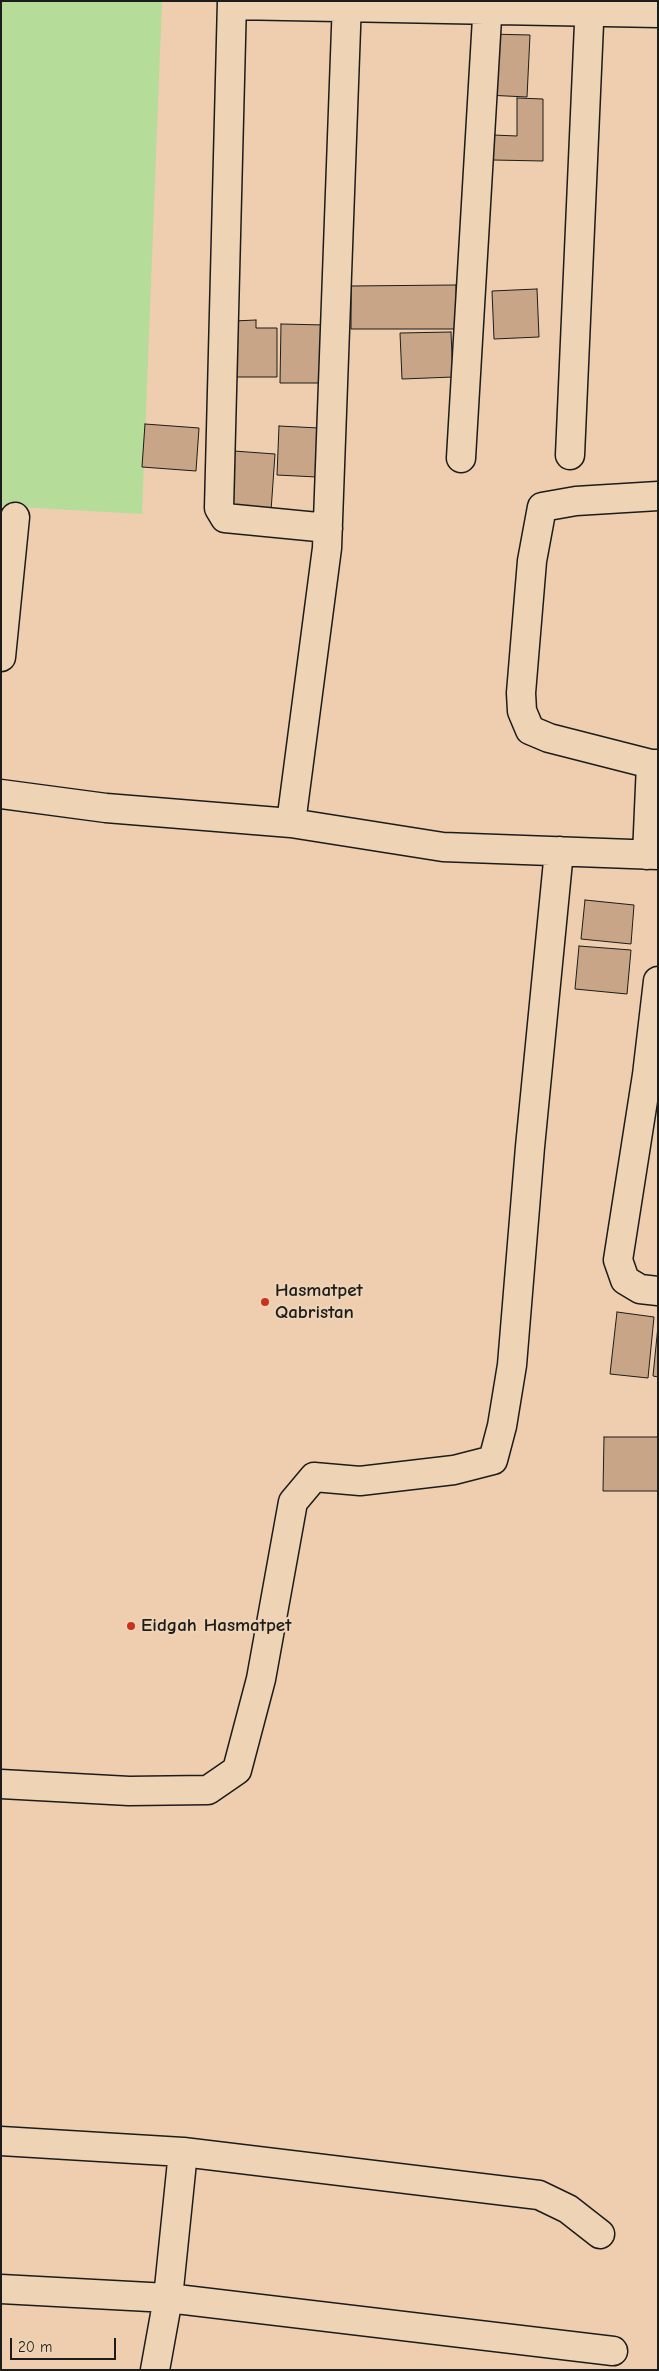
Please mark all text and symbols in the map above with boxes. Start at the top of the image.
place label: Hasmatpet Qabristan [275,1280,363,1324]
marker: Hasmatpet Qabristan [259,1296,271,1308]
place label: Eidgah Hasmatpet [141,1615,291,1637]
marker: Eidgah Hasmatpet [125,1620,137,1632]
scale bar [12,2328,119,2360]
text: 20 m [18,2338,52,2356]

